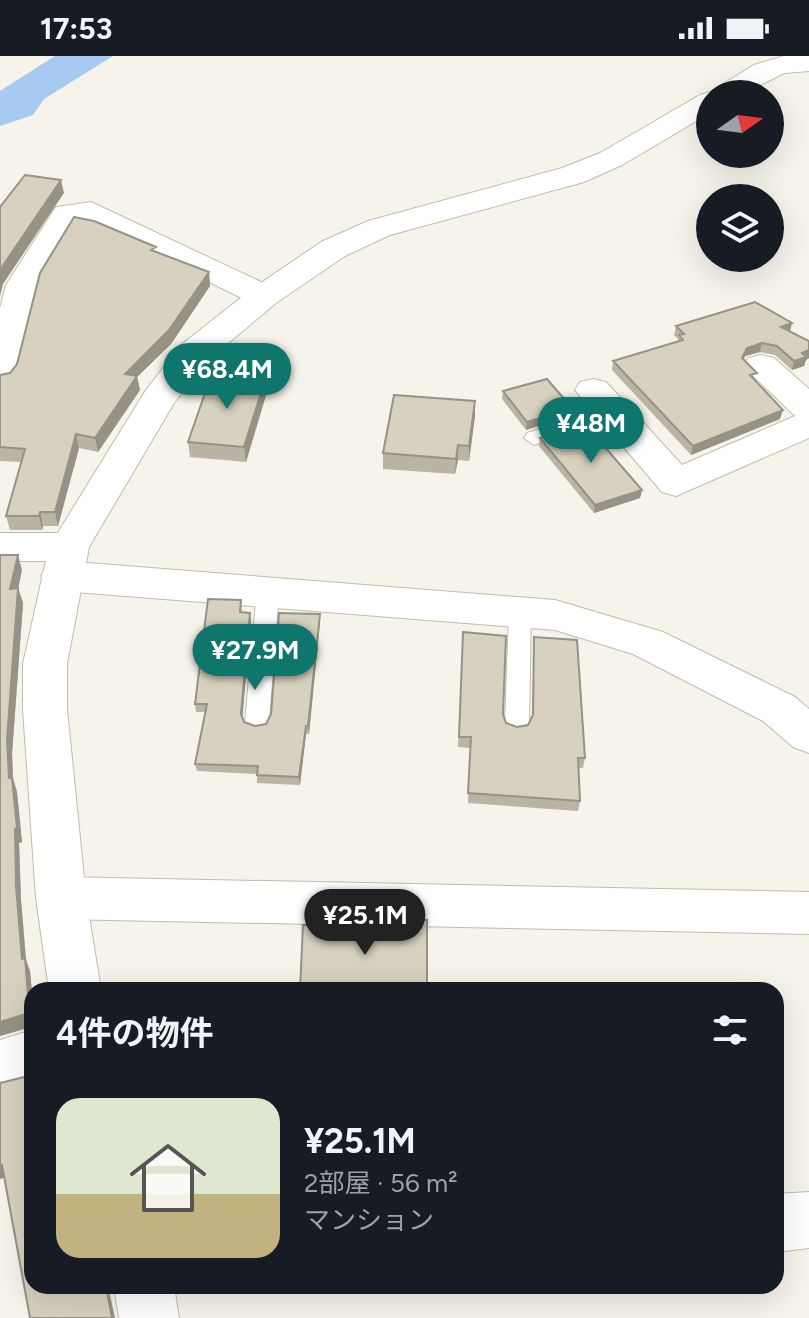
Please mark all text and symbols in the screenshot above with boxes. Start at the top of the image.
text: 17:53 [40,10,112,47]
north arrow [696,80,784,168]
map controls [696,80,784,272]
button: layers [696,184,784,272]
pin: ¥68.4M [162,343,292,411]
text: ¥68.4M [181,353,273,385]
pin: ¥48M [544,397,638,465]
text: ¥48M [556,407,626,439]
pin: ¥27.9M [190,624,320,692]
text: ¥27.9M [211,634,299,666]
pin: ¥25.1M [300,889,430,957]
text: ¥25.1M [322,899,408,931]
icon: filters [708,1008,752,1052]
text: 4件の物件 [56,1013,214,1054]
text: ¥25.1M [304,1121,416,1162]
icon: home [120,1130,216,1226]
text: 2部屋 · 56 m² [304,1167,458,1199]
text: マンション [304,1204,434,1236]

